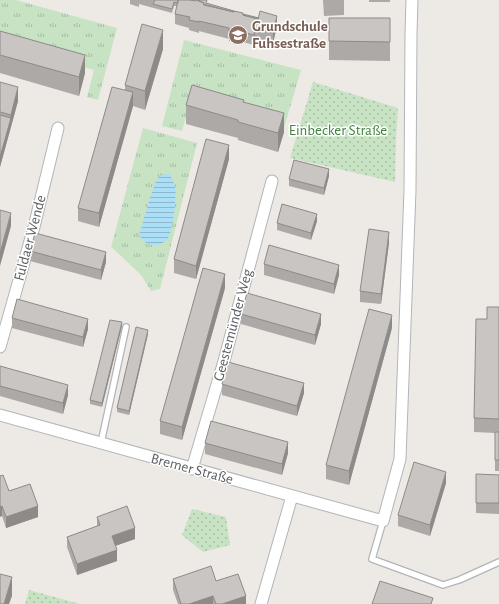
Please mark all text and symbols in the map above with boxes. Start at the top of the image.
place label: Grundschule Fuhsestraße [252,19,328,51]
school or university icon: Grundschule Fuhsestraße [227,24,249,46]
park label: Einbecker Straße [289,123,387,138]
street label: Fuldaer Wende [11,193,49,283]
street label: Geestemünder Weg [211,267,255,383]
street label: Bremer Straße [149,451,235,487]

